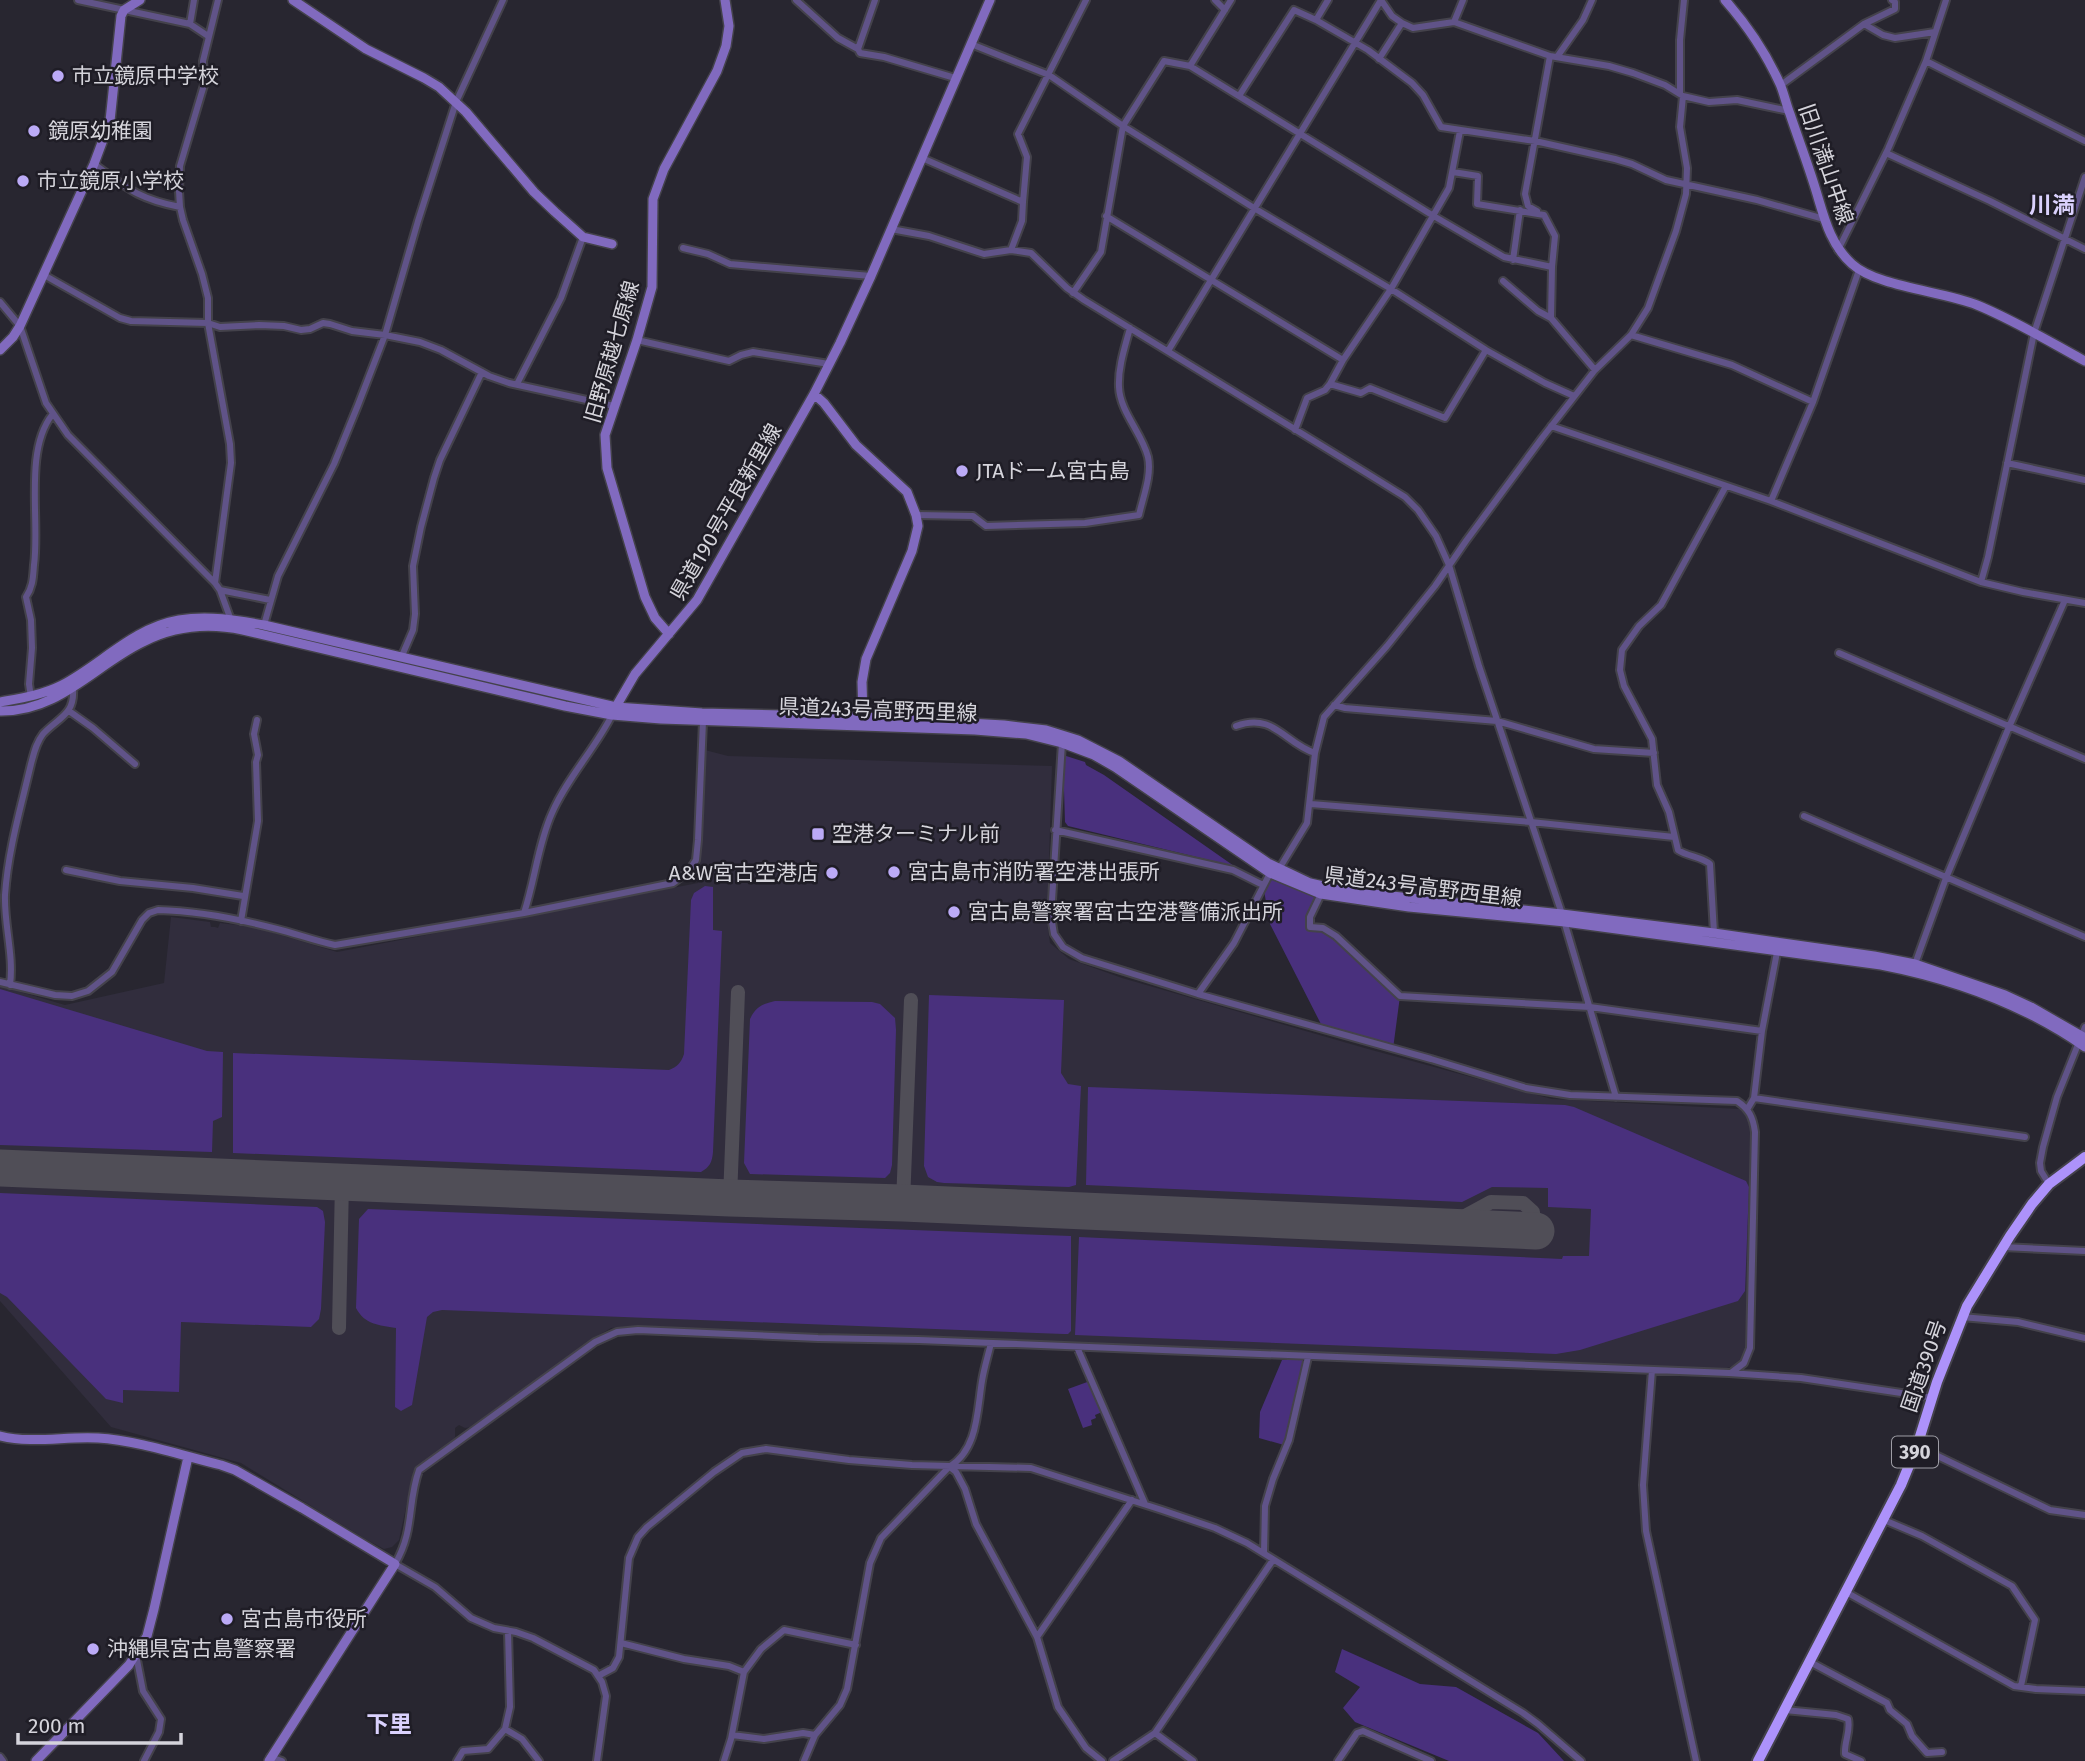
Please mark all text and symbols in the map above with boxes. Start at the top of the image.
place label: 市立鏡原中学校 [72,63,219,89]
marker: 市立鏡原中学校 [50,68,66,84]
street label: 旧川満山中線 [1793,100,1859,228]
place label: 鏡原幼稚園 [48,118,153,144]
marker: 鏡原幼稚園 [26,123,42,139]
place label: 市立鏡原小学校 [37,168,184,194]
marker: 市立鏡原小学校 [15,173,31,189]
district label: 川満 [2029,191,2075,219]
street label: 旧野原越七原線 [579,278,645,426]
street label: 県道190号平良新里線 [665,419,787,605]
place label: JTAドーム宮古島 [976,458,1130,484]
marker: JTAドーム宮古島 [954,463,970,479]
street label: 県道243号高野西里線 [778,694,978,726]
place label: 空港ターミナル前 [832,821,1000,847]
marker: 空港ターミナル前 [810,826,826,842]
place label: 宮古島市消防署空港出張所 [908,859,1160,885]
place label: A&W宮古空港店 [669,860,818,886]
street label: 県道243号高野西里線 [1323,862,1523,912]
marker: 宮古島市消防署空港出張所 [886,864,902,880]
marker: A&W宮古空港店 [824,865,840,881]
place label: 宮古島警察署宮古空港警備派出所 [968,899,1283,925]
marker: 宮古島警察署宮古空港警備派出所 [946,904,962,920]
street label: 国道390号 [1896,1316,1952,1416]
road number: 390 [1892,1436,1938,1468]
place label: 宮古島市役所 [241,1606,367,1632]
marker: 宮古島市役所 [219,1611,235,1627]
place label: 沖縄県宮古島警察署 [107,1636,296,1662]
marker: 沖縄県宮古島警察署 [85,1641,101,1657]
scale bar [18,1702,180,1746]
district label: 下里 [366,1710,412,1738]
text: 200 m [28,1713,85,1739]

